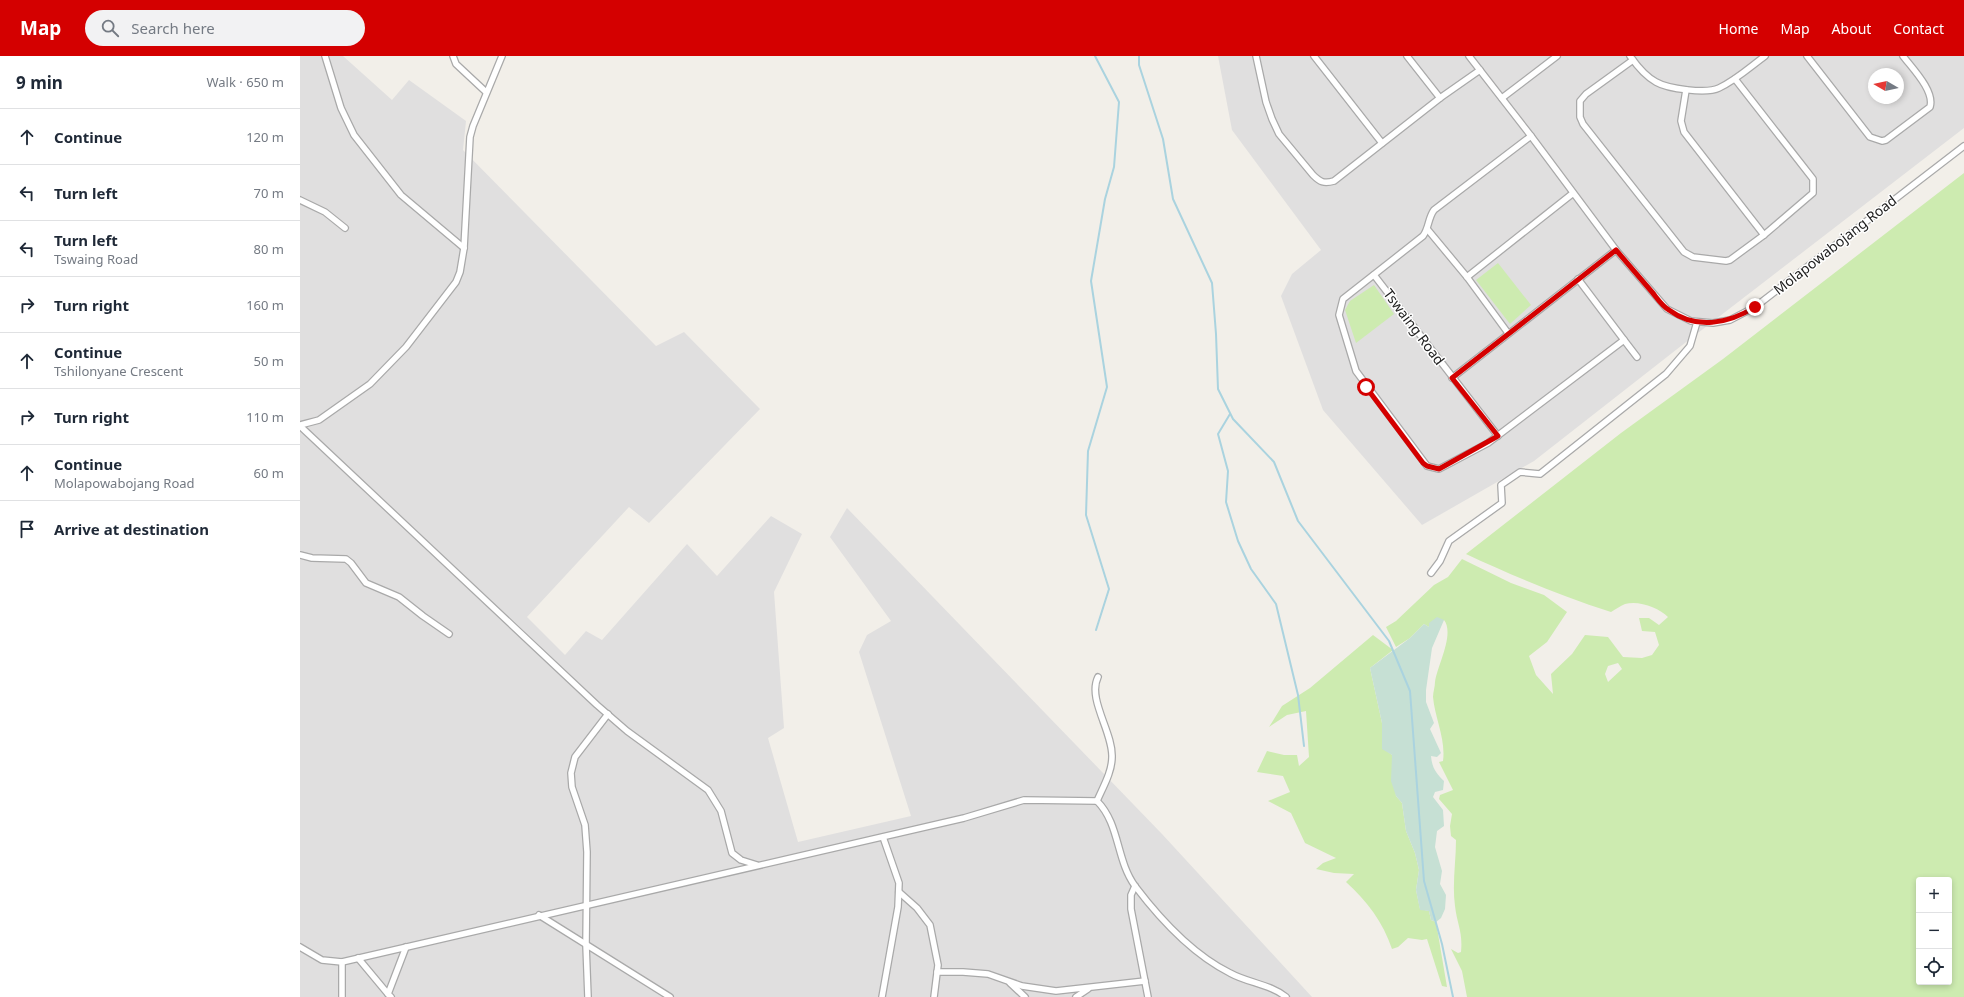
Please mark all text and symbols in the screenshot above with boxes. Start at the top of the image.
search box [85,10,365,46]
text: Map [20,15,61,41]
icon: search [99,17,121,39]
text: Search here [131,18,215,38]
text: Home [1719,19,1758,38]
text: Map [1780,19,1810,38]
text: About [1832,19,1871,38]
text: Contact [1893,19,1944,38]
north arrow [1868,68,1904,104]
text: 9 min [16,71,63,94]
text: Walk · 650 m [206,73,284,91]
icon: ahead [16,126,38,148]
text: Continue [54,127,122,147]
text: 120 m [246,128,284,146]
icon: left [16,182,38,204]
text: Turn left [54,183,118,203]
text: 70 m [254,184,284,202]
street label: Molapowabojang Road [1769,191,1900,299]
text: Turn left [54,230,118,250]
icon: left [16,238,38,260]
text: 80 m [254,240,284,258]
text: Tswaing Road [54,250,138,268]
street label: Tswaing Road [1380,285,1449,369]
icon: right [16,294,38,316]
text: Turn right [54,295,129,315]
text: 160 m [246,296,284,314]
route end [1746,298,1764,316]
text: Continue [54,342,122,362]
icon: ahead [16,350,38,372]
text: 50 m [254,352,284,370]
text: Tshilonyane Crescent [54,362,183,380]
route start [1357,378,1375,396]
icon: right [16,406,38,428]
text: Turn right [54,407,129,427]
text: 110 m [246,408,284,426]
text: Continue [54,454,122,474]
icon: ahead [16,462,38,484]
text: 60 m [254,464,284,482]
text: Molapowabojang Road [54,474,195,492]
icon: arrive [16,518,38,540]
text: Arrive at destination [54,519,209,539]
map controls [1916,877,1952,985]
button: + [1916,877,1952,913]
button: − [1916,913,1952,949]
button: locate [1916,949,1952,985]

